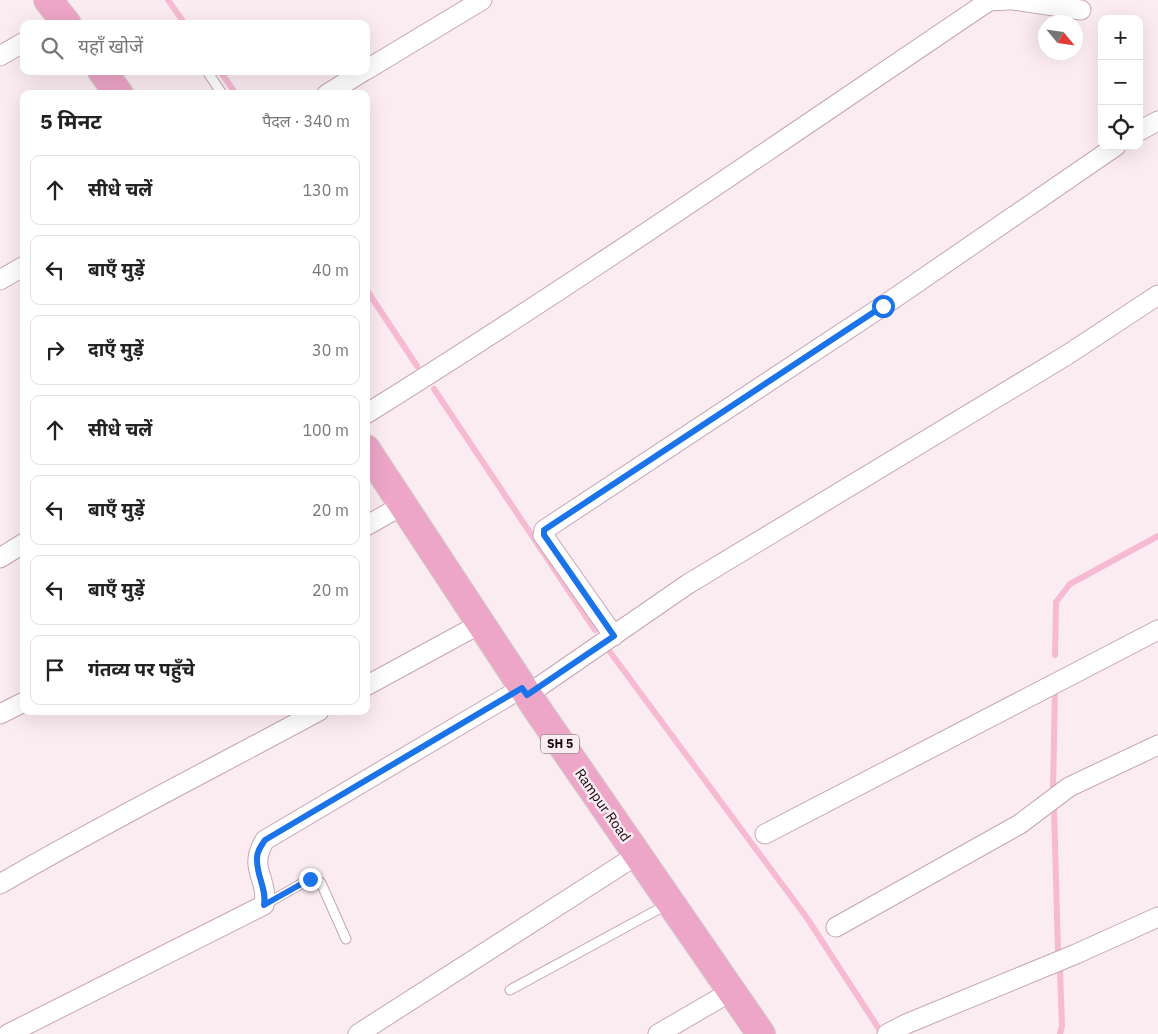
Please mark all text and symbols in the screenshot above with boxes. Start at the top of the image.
north arrow [1038,15,1083,60]
map controls [1098,15,1143,150]
button: + [1098,15,1143,60]
search box [20,20,370,75]
icon: search [38,34,66,62]
text: यहाँ खोजें [78,34,143,58]
button: − [1098,60,1143,105]
button: locate [1098,105,1143,150]
text: 5 मिनट [40,107,102,135]
text: पैदल · 340 m [262,111,350,131]
icon: ahead [41,176,69,204]
text: सीधे चलें [88,177,152,201]
text: 130 m [302,180,349,200]
icon: left [41,256,69,284]
text: बाएँ मुड़ें [88,257,145,281]
text: 40 m [312,260,349,280]
route start [872,295,895,318]
icon: right [41,336,69,364]
text: दाएँ मुड़ें [88,337,144,361]
text: 30 m [312,340,349,360]
icon: ahead [41,416,69,444]
text: सीधे चलें [88,417,152,441]
text: 100 m [302,420,349,440]
icon: left [41,496,69,524]
text: बाएँ मुड़ें [88,497,145,521]
text: 20 m [312,500,349,520]
icon: left [41,576,69,604]
text: बाएँ मुड़ें [88,577,145,601]
text: 20 m [312,580,349,600]
icon: arrive [41,656,69,684]
text: गंतव्य पर पहुँचे [88,657,195,681]
road number: SH 5 [541,734,579,754]
street label: Rampur Road [571,765,635,845]
route end [299,868,322,891]

